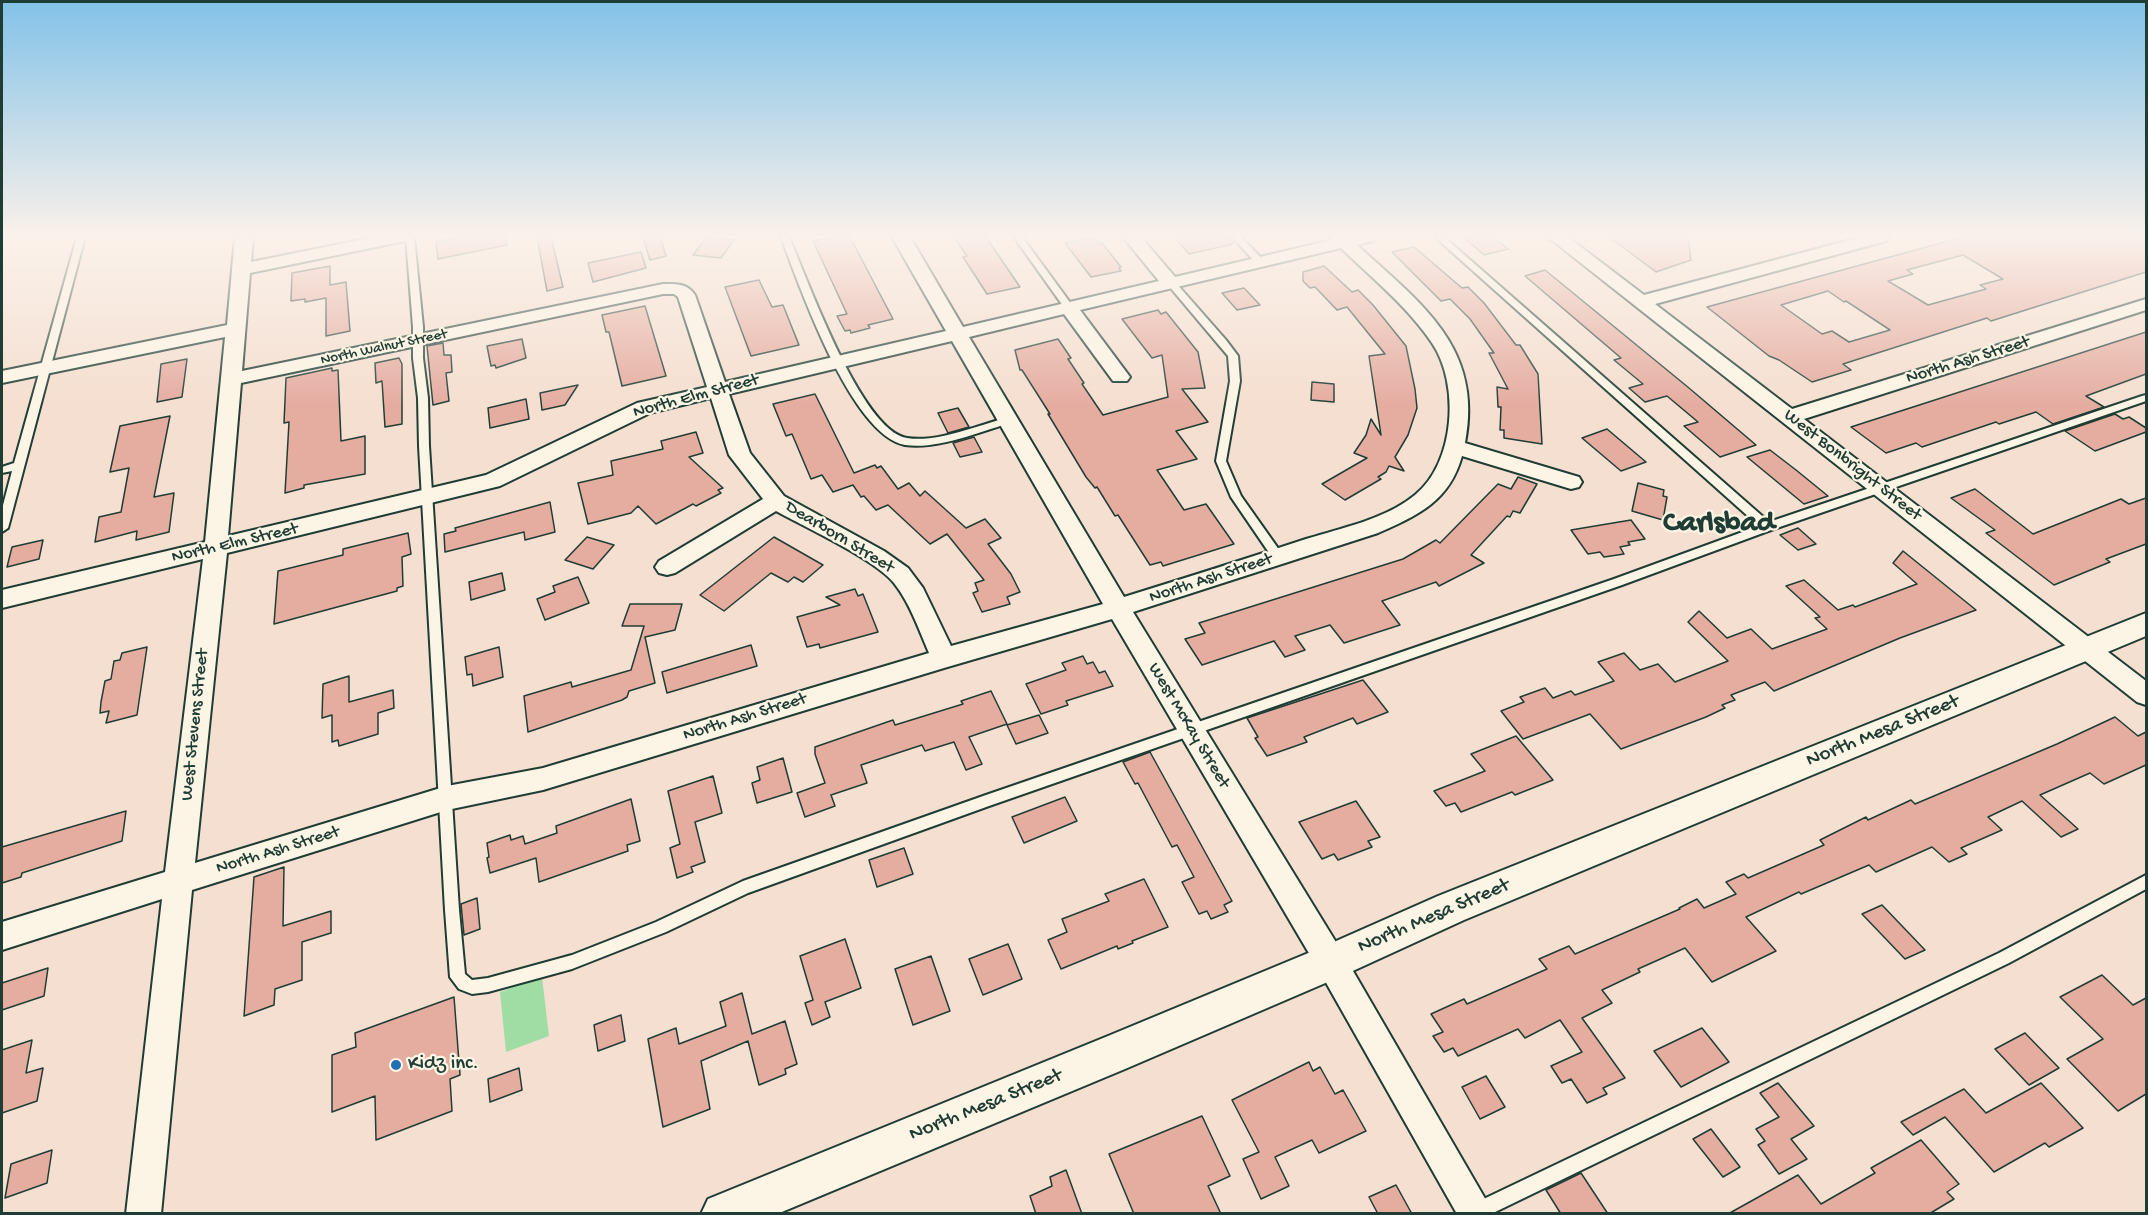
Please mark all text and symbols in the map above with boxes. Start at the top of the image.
street label: North Walnut Street [319,326,449,370]
street label: North Ash Street [1904,332,2032,390]
street label: North Elm Street [631,370,761,424]
street label: West Bonbright Street [1779,405,1925,527]
street label: Dearborn Street [781,497,897,579]
district label: Carlsbad [1663,507,1775,543]
street label: North Elm Street [170,519,300,569]
street label: North Ash Street [1147,549,1275,609]
street label: West Stevens Street [177,648,215,802]
street label: West McKay Street [1142,659,1234,793]
street label: North Ash Street [681,689,809,747]
street label: North Mesa Street [1803,690,1963,774]
street label: North Ash Street [214,822,342,880]
street label: North Mesa Street [1354,874,1514,960]
place label: Kidz inc. [408,1052,479,1078]
marker: Kidz inc. [389,1058,403,1072]
street label: North Mesa Street [906,1064,1066,1148]

